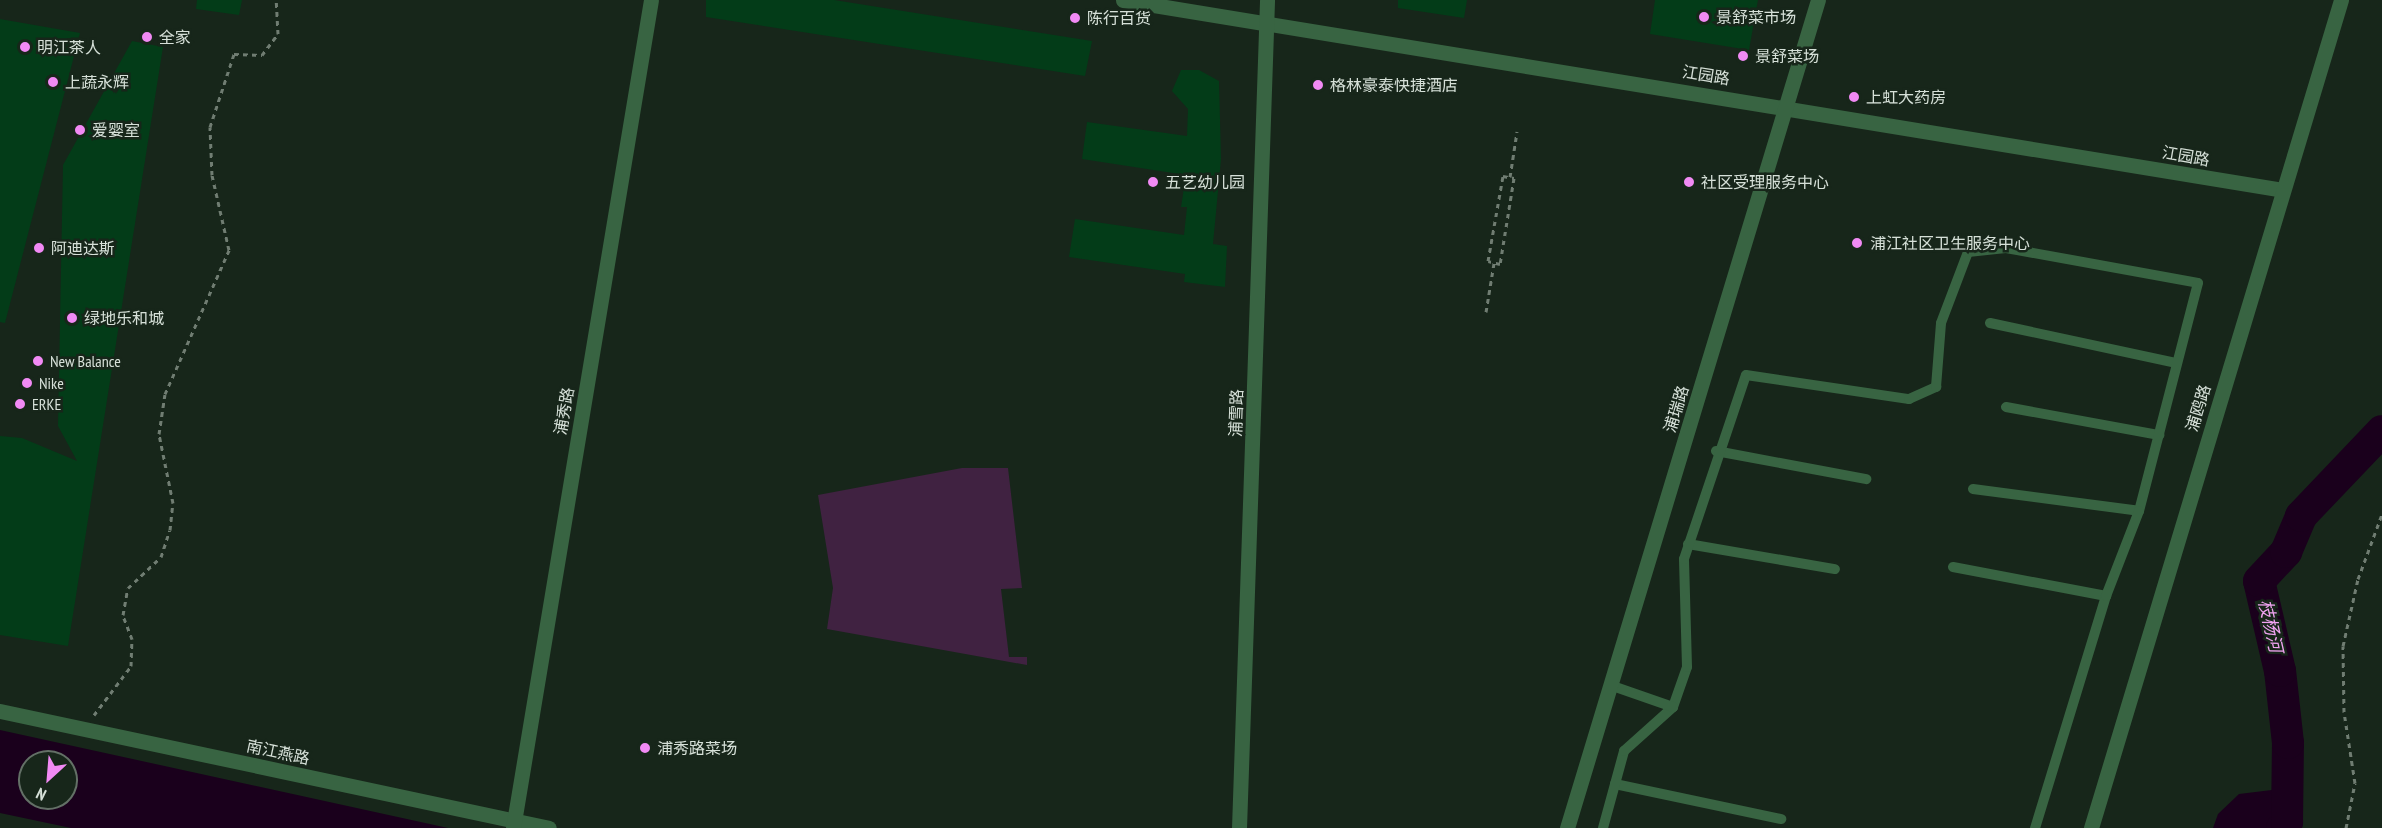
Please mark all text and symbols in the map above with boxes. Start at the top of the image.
place label: 景舒菜市场 [1716,7,1796,27]
place label: 陈行百货 [1087,8,1151,28]
marker: 景舒菜市场 [1697,10,1711,24]
marker: 陈行百货 [1068,11,1082,25]
place label: 全家 [159,27,191,47]
marker: 全家 [140,30,154,44]
place label: 明江茶人 [37,37,101,57]
marker: 明江茶人 [18,40,32,54]
place label: 景舒菜场 [1755,46,1819,66]
marker: 景舒菜场 [1736,49,1750,63]
street label: 江园路 [1681,62,1731,88]
place label: 上蔬永辉 [65,72,129,92]
marker: 上蔬永辉 [46,75,60,89]
place label: 格林豪泰快捷酒店 [1330,75,1458,95]
marker: 格林豪泰快捷酒店 [1311,78,1325,92]
place label: 上虹大药房 [1866,87,1946,107]
marker: 上虹大药房 [1847,90,1861,104]
place label: 爱婴室 [92,120,140,140]
marker: 爱婴室 [73,123,87,137]
street label: 江园路 [2161,142,2211,170]
place label: 五艺幼儿园 [1165,172,1245,192]
place label: 社区受理服务中心 [1701,172,1829,192]
marker: 五艺幼儿园 [1146,175,1160,189]
marker: 社区受理服务中心 [1682,175,1696,189]
place label: 浦江社区卫生服务中心 [1870,233,2030,253]
marker: 浦江社区卫生服务中心 [1848,234,1866,252]
place label: 阿迪达斯 [51,238,115,258]
marker: 阿迪达斯 [32,241,46,255]
place label: 绿地乐和城 [84,308,164,328]
marker: 绿地乐和城 [65,311,79,325]
place label: New Balance [50,351,121,371]
marker: New Balance [31,354,45,368]
place label: Nike [39,373,64,393]
marker: Nike [20,376,34,390]
street label: 浦鸥路 [2182,382,2214,434]
street label: 浦瑞路 [1660,383,1692,435]
street label: 浦秀路 [550,386,578,436]
street label: 浦雪路 [1226,389,1246,437]
place label: ERKE [32,394,61,414]
marker: ERKE [13,397,27,411]
water label: 枝杨河 [2253,597,2287,655]
street label: 南江燕路 [245,736,311,768]
place label: 浦秀路菜场 [657,738,737,758]
marker: 浦秀路菜场 [638,741,652,755]
north arrow [18,750,78,810]
text: N [33,784,49,805]

